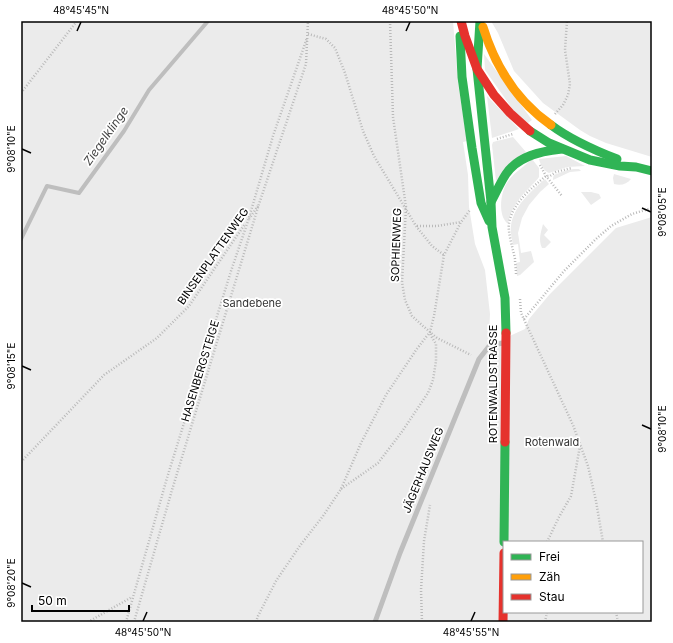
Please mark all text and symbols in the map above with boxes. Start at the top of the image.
text: 48°45'45"N [53,4,109,16]
text: 48°45'50"N [382,4,438,16]
water label: Ziegelklinge [80,103,131,168]
text: 9°08'10"E [5,125,17,173]
text: 9°08'05"E [656,187,668,237]
street label: BINSENPLATTENWEG [174,205,252,307]
street label: SOPHIENWEG [388,208,404,282]
park label: Sandebene [223,296,281,310]
street label: HASENBERGSTEIGE [178,319,222,423]
street label: ROTENWALDSTRASSE [486,325,500,443]
text: 9°08'15"E [5,342,17,390]
text: 9°08'10"E [656,405,668,453]
street label: JÄGERHAUSWEG [399,425,447,515]
park label: Rotenwald [525,435,579,449]
legend [503,541,643,613]
text: Frei [539,549,560,564]
text: 9°08'20"E [5,558,17,608]
text: Zäh [539,569,560,584]
scale bar [32,587,129,613]
text: Stau [539,589,565,604]
text: 50 m [38,593,67,608]
text: 48°45'50"N [115,626,171,638]
text: 48°45'55"N [443,626,499,638]

